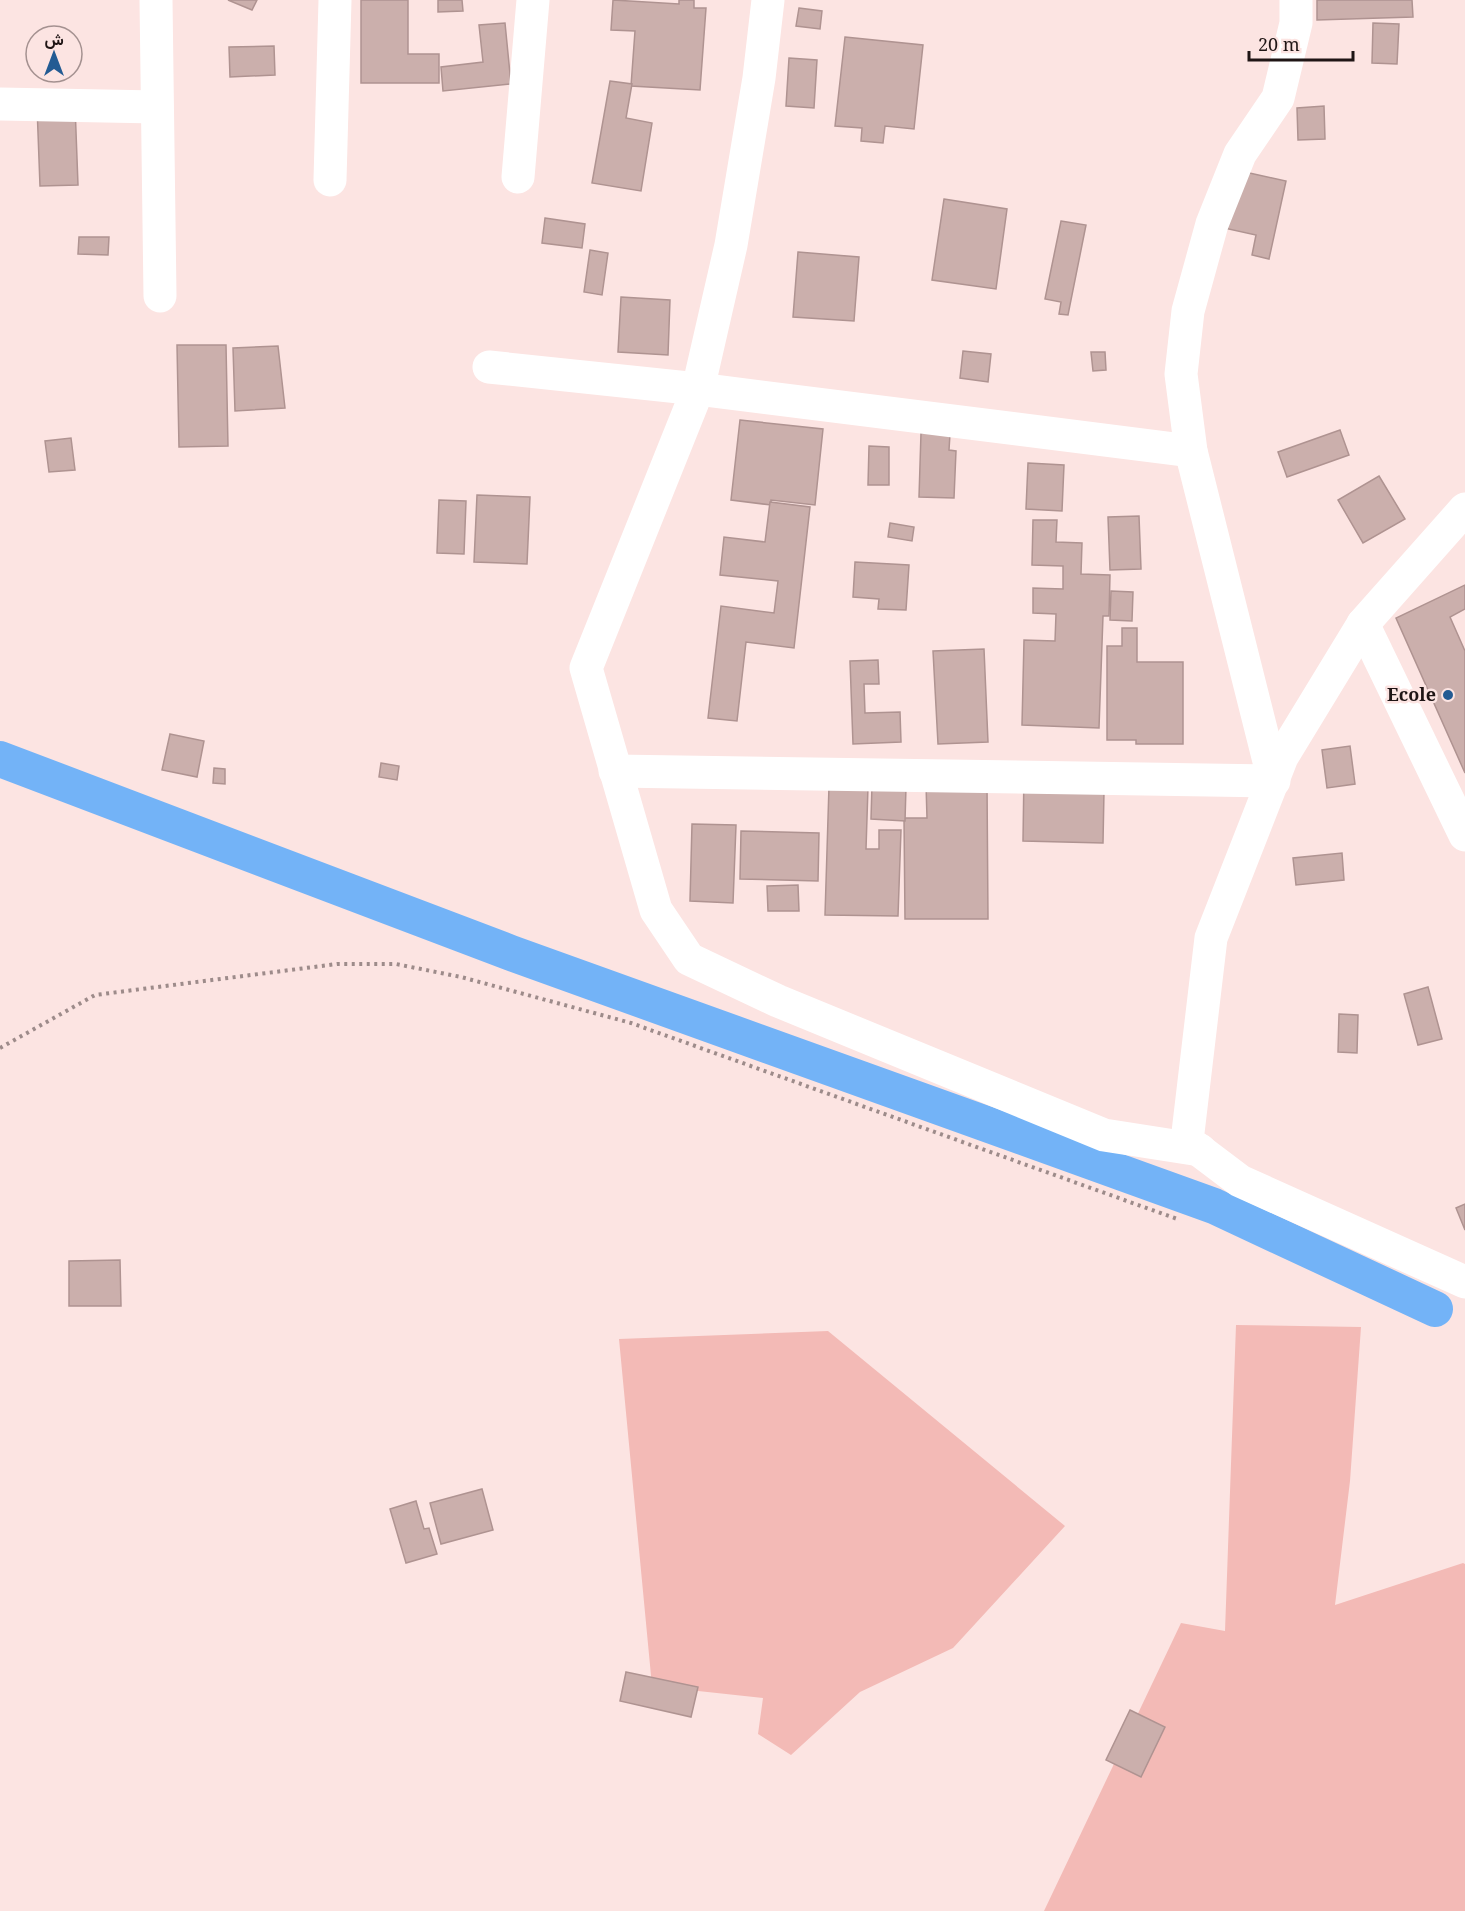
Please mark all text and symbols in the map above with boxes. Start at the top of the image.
north arrow [24,24,84,84]
scale bar [1249,24,1352,62]
text: ش [44,28,64,50]
text: 20 m [1258,32,1300,56]
place label: Ecole [1387,682,1436,706]
marker: Ecole [1441,688,1455,702]

